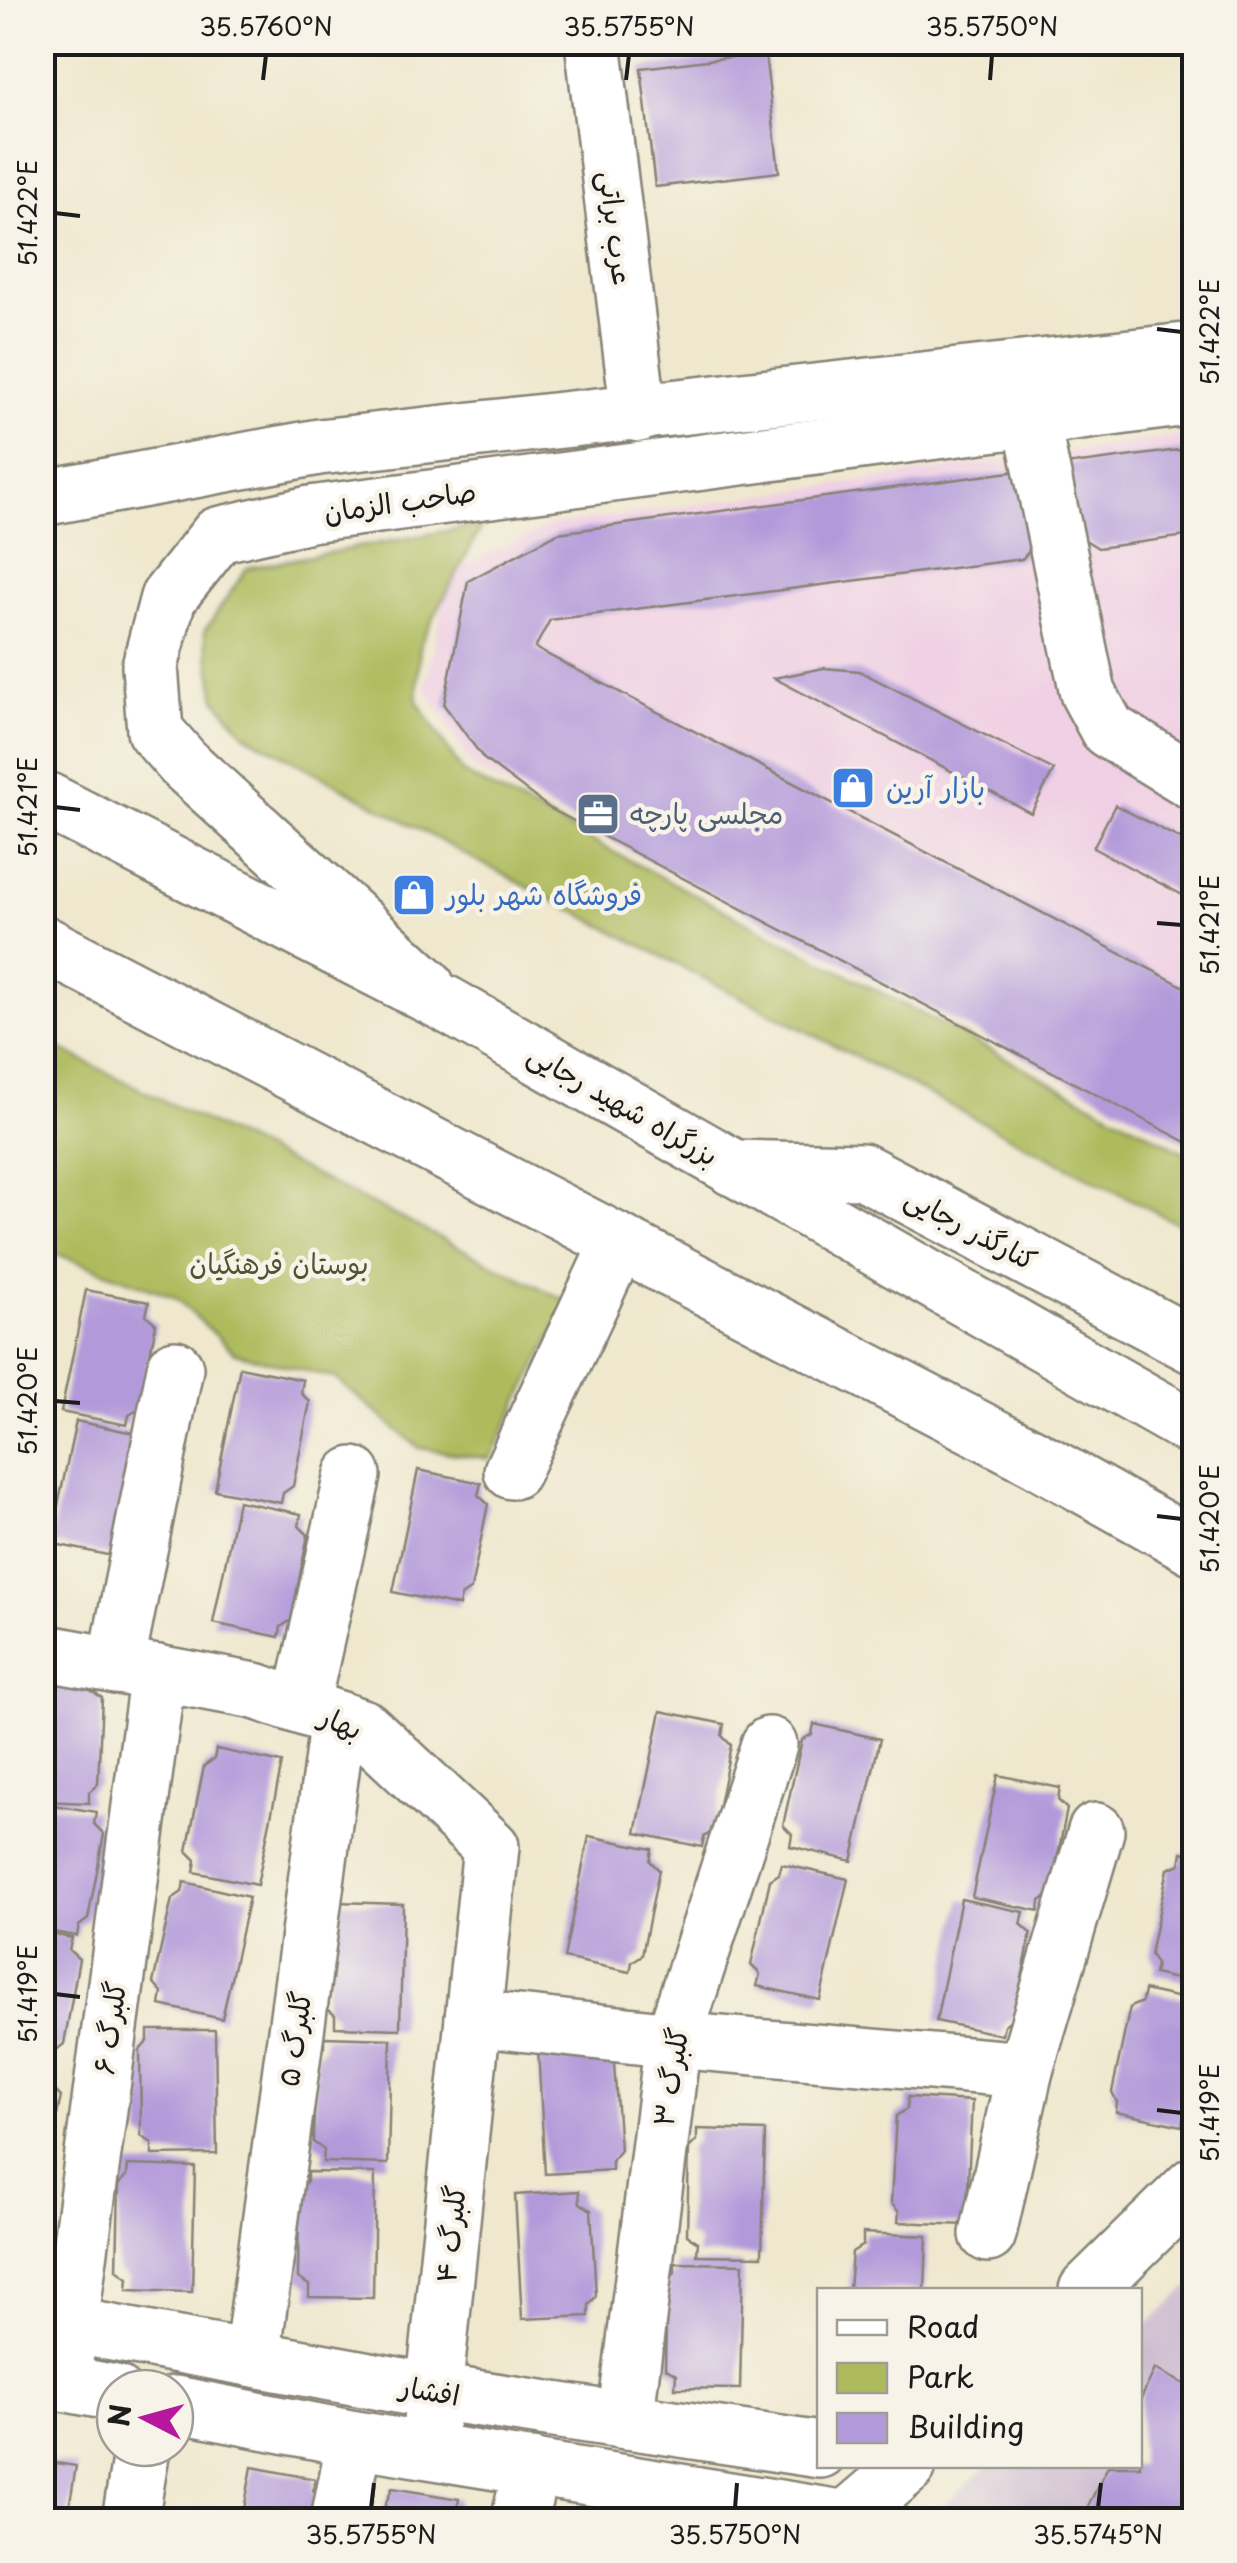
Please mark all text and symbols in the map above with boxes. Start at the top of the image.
text: 35.5760°N [199,7,333,45]
text: 35.5755°N [563,7,695,45]
text: 35.5750°N [926,7,1058,45]
text: 51.422°E [8,160,46,266]
street label: عرب براتی [589,168,646,287]
text: 51.422°E [1190,279,1228,385]
street label: صاحب الزمان [321,469,479,532]
text: 51.421°E [8,756,46,858]
shop icon: بازار آرین [830,765,876,811]
place label: بازار آرین [886,765,985,808]
office icon: مجلسی پارچه [575,791,621,837]
place label: مجلسی پارچه [630,791,783,834]
shop icon: فروشگاه شهر بلور [391,872,437,918]
place label: فروشگاه شهر بلور [444,872,642,915]
text: 51.421°E [1190,874,1228,976]
street label: بزرگراه شهید رجایی [520,1032,727,1176]
street label: کنارگذر رجایی [898,1175,1045,1280]
park label: بوستان فرهنگیان [189,1241,369,1284]
text: 51.420°E [8,1346,46,1456]
text: 51.420°E [1190,1464,1228,1574]
street label: بهار [312,1693,370,1750]
text: 51.419°E [8,1944,46,2044]
street label: گلبرگ ۶ [81,1978,136,2077]
street label: گلبرگ ۵ [266,1988,321,2089]
street label: گلبرگ ۳ [640,2024,699,2129]
text: 51.419°E [1190,2063,1228,2163]
street label: گلبرگ ۴ [423,2183,476,2285]
legend [817,2288,1142,2468]
text: Road [907,2303,980,2348]
text: Park [907,2353,974,2398]
street label: افشار [395,2363,463,2416]
north arrow [95,2368,195,2468]
text: N [96,2402,141,2429]
text: Building [907,2403,1024,2448]
text: 35.5755°N [305,2515,437,2553]
text: 35.5750°N [669,2515,801,2553]
text: 35.5745°N [1033,2515,1163,2553]

